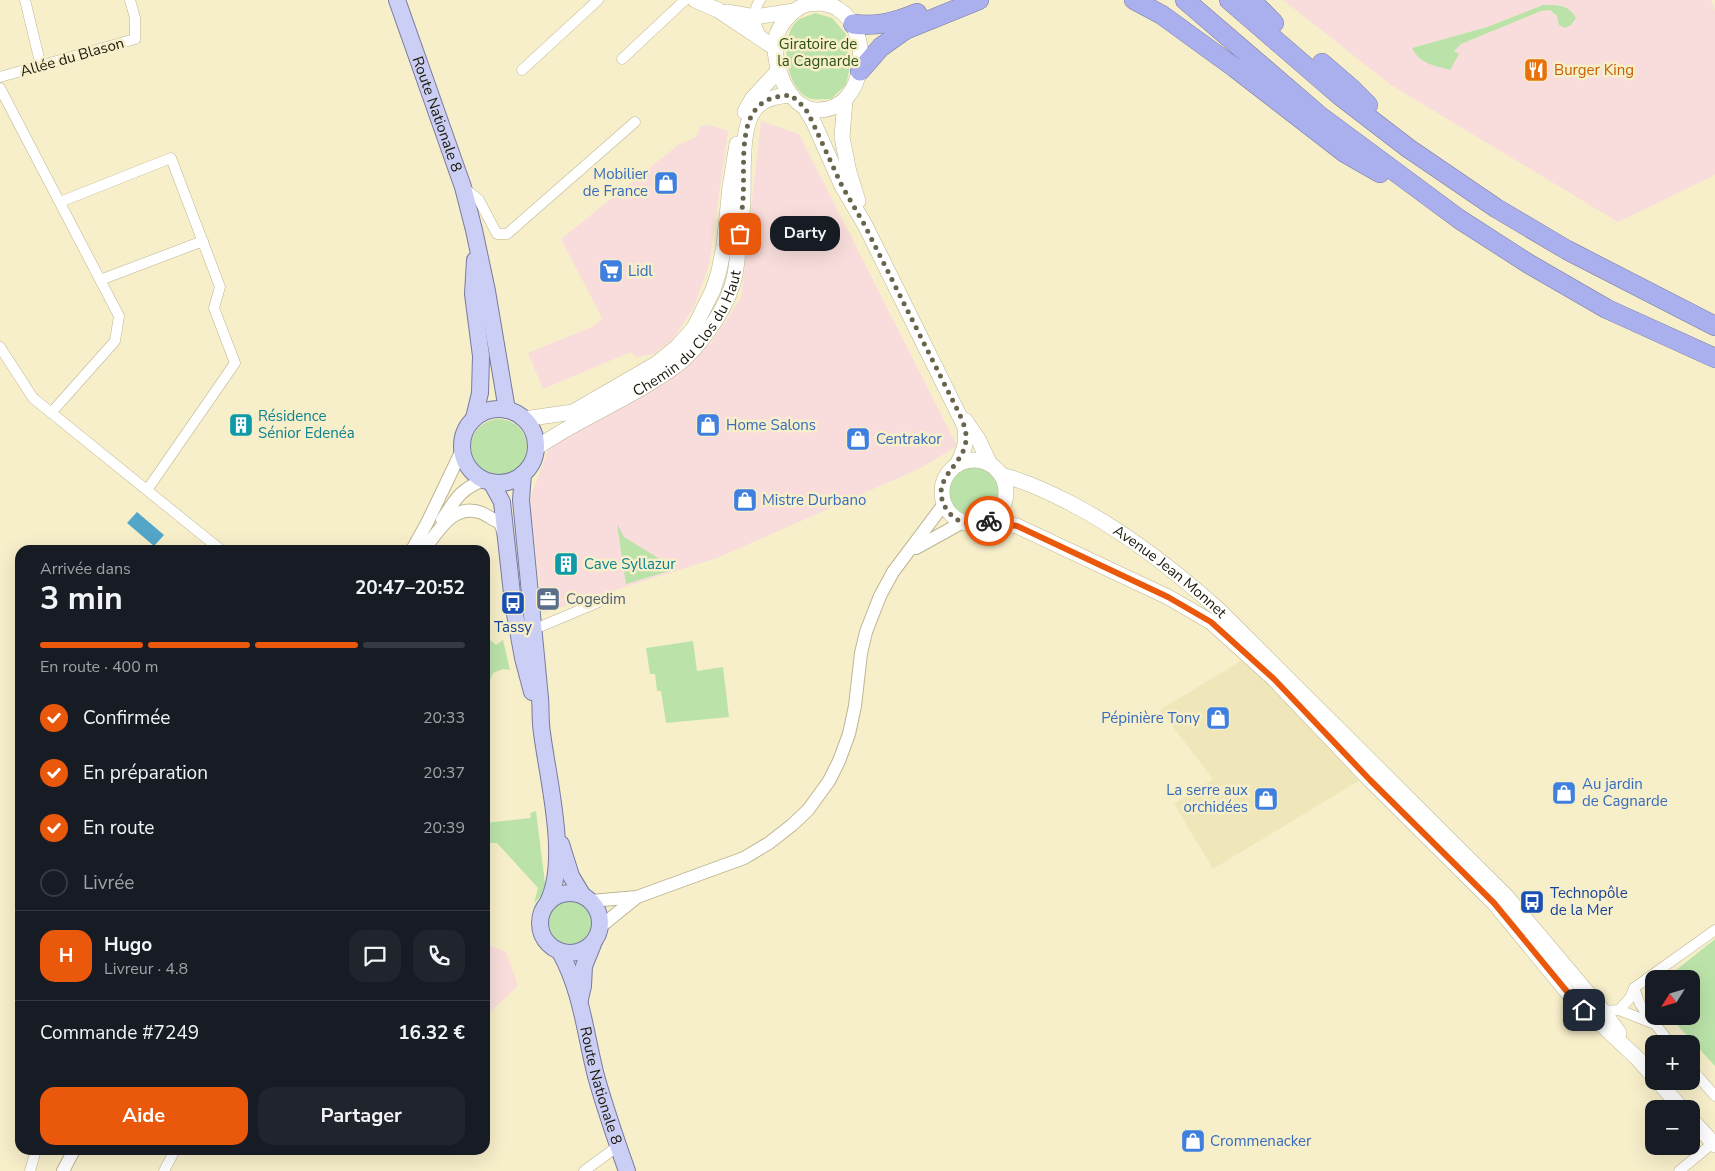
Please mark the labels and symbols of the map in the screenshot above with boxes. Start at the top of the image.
street label: Allée du Blason [18,33,126,81]
park label: Giratoire de la Cagnarde [777,34,859,71]
street label: Route Nationale 8 [408,53,467,175]
restaurant icon: Burger King [1523,57,1549,83]
place label: Burger King [1554,60,1634,80]
place label: Mobilier de France [583,164,649,201]
shop icon: Mobilier de France [653,170,679,196]
pin [719,213,761,255]
callout: Darty [770,216,840,252]
supermarket icon: Lidl [598,258,624,284]
place label: Lidl [628,261,653,281]
street label: Chemin du Clos du Haut [629,268,746,401]
place label: Résidence Sénior Edenéa [258,406,355,443]
building icon: Résidence Sénior Edenéa [228,412,254,438]
shop icon: Home Salons [695,412,721,438]
place label: Home Salons [726,415,816,435]
shop icon: Centrakor [845,426,871,452]
place label: Centrakor [876,429,942,449]
shop icon: Mistre Durbano [732,487,758,513]
place label: Mistre Durbano [762,490,866,510]
courier [964,496,1014,546]
street label: Avenue Jean Monnet [1109,520,1232,623]
building icon: Cave Syllazur [553,551,579,577]
place label: Cave Syllazur [584,554,676,574]
office icon: Cogedim [535,586,561,612]
place label: Cogedim [566,589,626,609]
bus stop icon: Tassy [500,590,526,616]
place label: Tassy [494,617,532,637]
shop icon: Pépinière Tony [1205,705,1231,731]
place label: Pépinière Tony [1101,708,1200,728]
place label: Au jardin de Cagnarde [1582,774,1668,811]
place label: La serre aux orchidées [1166,780,1248,817]
shop icon: Au jardin de Cagnarde [1551,780,1577,806]
shop icon: La serre aux orchidées [1253,786,1279,812]
place label: Technopôle de la Mer [1550,883,1628,920]
bus stop icon: Technopôle de la Mer [1519,889,1545,915]
north arrow [1645,970,1700,1025]
pin [1563,989,1605,1031]
street label: Route Nationale 8 [575,1025,627,1147]
shop icon: Crommenacker [1180,1128,1206,1154]
place label: Crommenacker [1210,1131,1312,1151]

